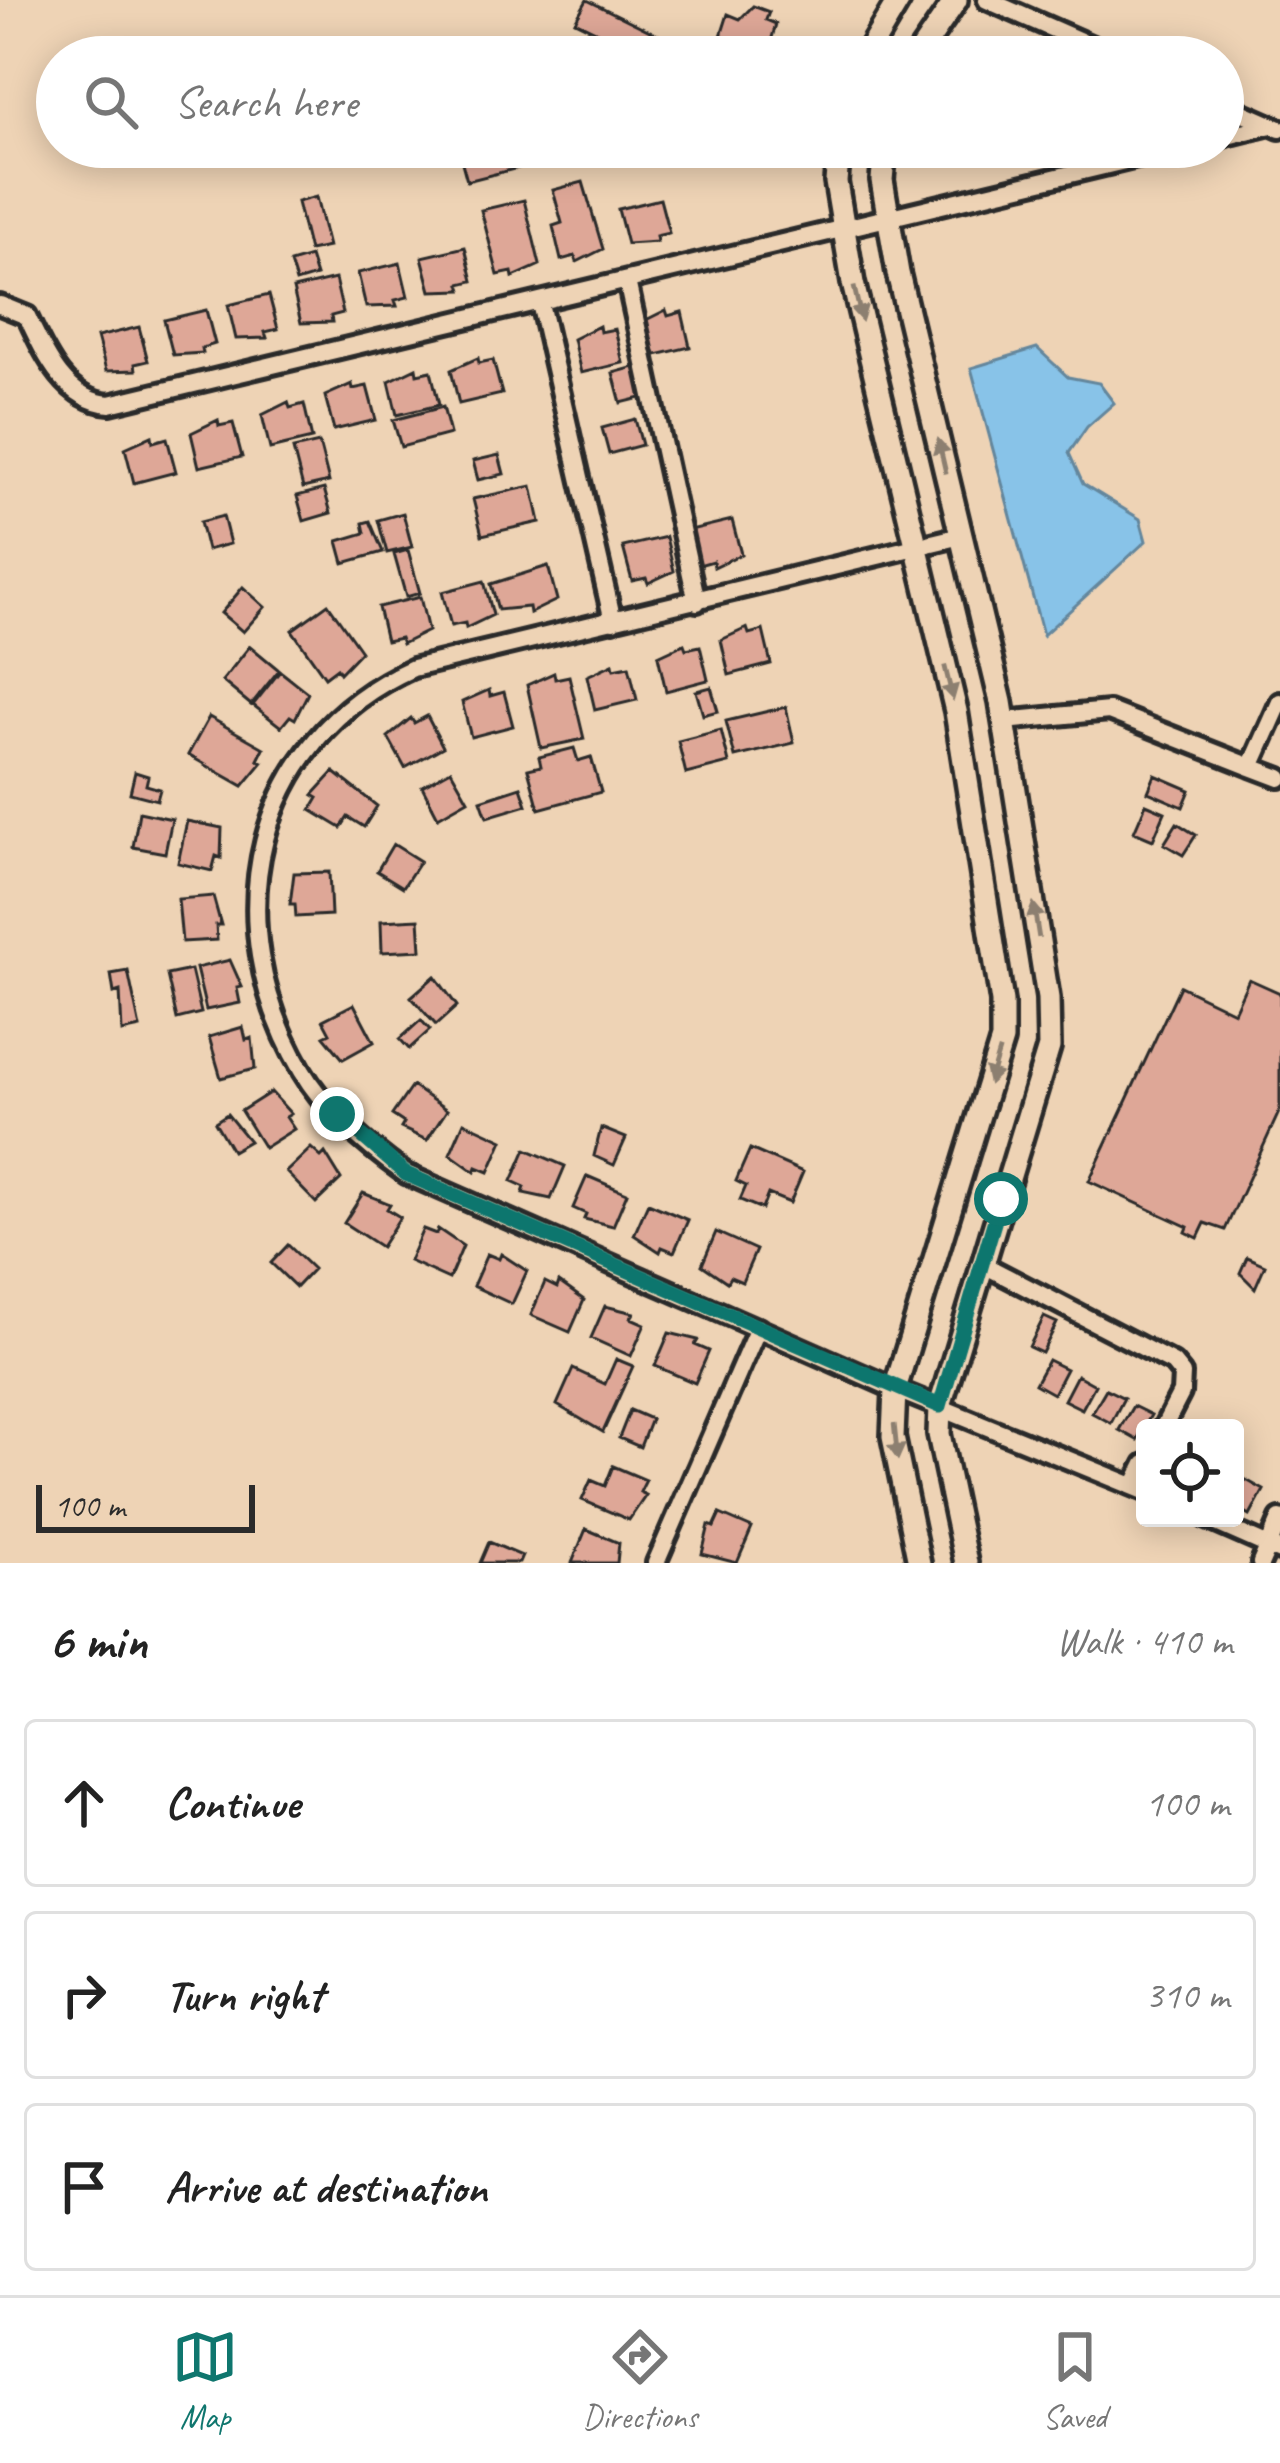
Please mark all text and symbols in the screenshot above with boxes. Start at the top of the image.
search box [36,36,1244,168]
icon: search [78,69,144,135]
text: Search here [174,74,357,131]
one-way arrow [849,285,868,322]
one-way arrow [932,437,951,474]
one-way arrow [940,665,959,702]
one-way arrow [1026,901,1045,938]
one-way arrow [984,1049,1002,1086]
route end [310,1087,364,1141]
route start [974,1172,1028,1226]
map controls [1136,1419,1244,1527]
button: locate [1136,1419,1244,1527]
one-way arrow [886,1424,905,1461]
scale bar [36,1479,255,1532]
text: 100 m [54,1485,125,1527]
text: 6 min [48,1609,147,1673]
text: Walk · 410 m [1056,1617,1232,1666]
icon: ahead [51,1770,117,1836]
text: Continue [165,1775,299,1832]
text: 100 m [1145,1779,1229,1828]
icon: right [51,1962,117,2028]
text: Turn right [165,1967,323,2024]
text: 310 m [1145,1971,1229,2020]
icon: arrive [51,2154,117,2220]
text: Arrive at destination [165,2159,487,2216]
tab: Map [172,2324,238,2438]
tab: Directions [583,2324,697,2438]
tab: Saved [1042,2324,1108,2438]

